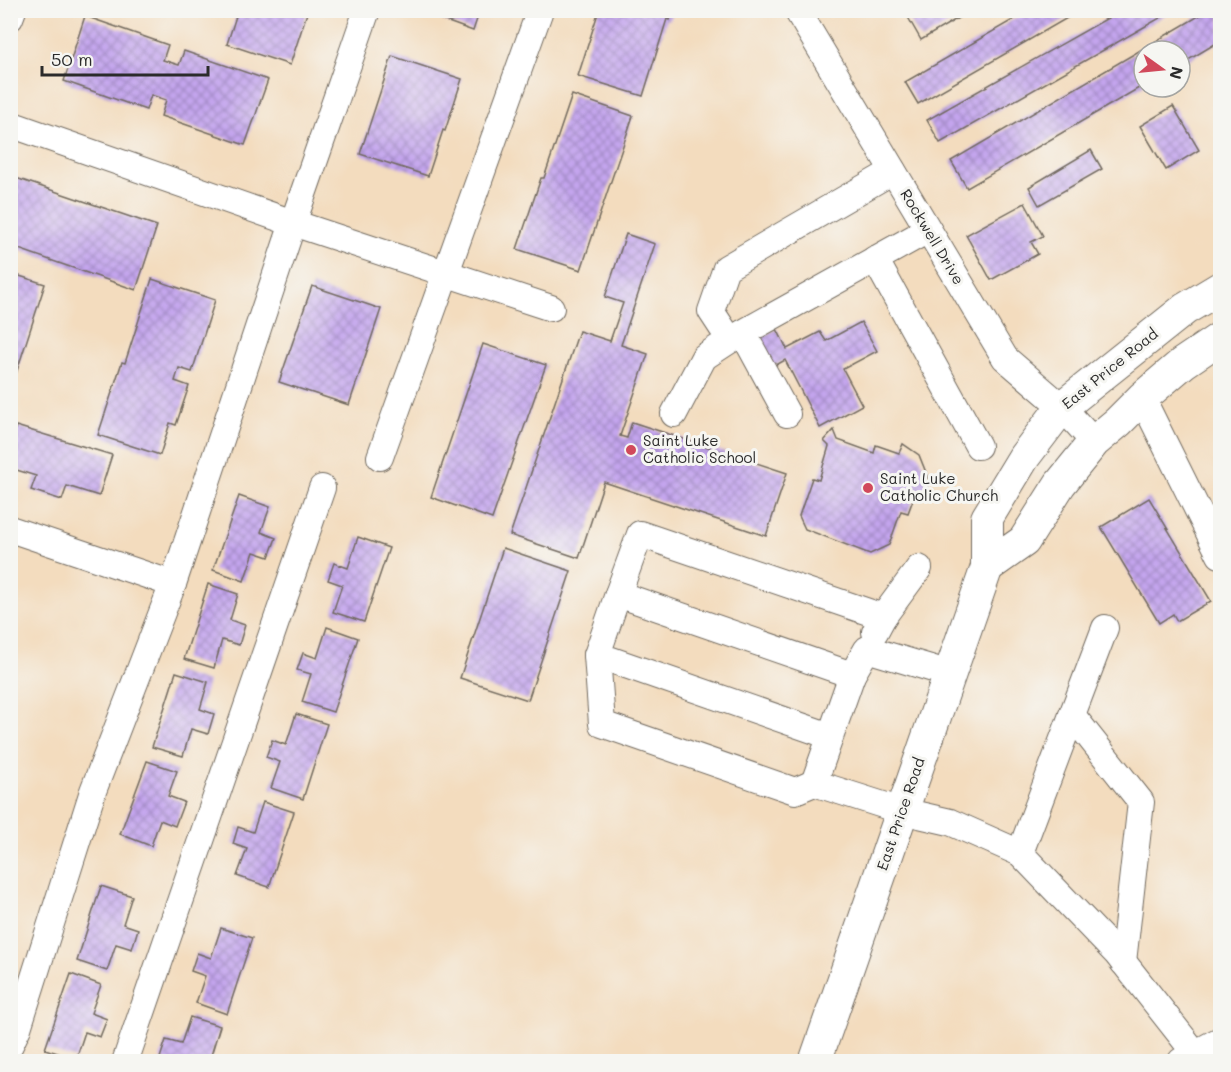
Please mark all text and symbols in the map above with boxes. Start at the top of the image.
scale bar [42,39,208,77]
north arrow [1132,39,1192,99]
text: 50 m [51,47,93,71]
text: N [1165,64,1189,82]
street label: Rockwell Drive [896,185,969,288]
street label: East Price Road [1057,323,1162,413]
place label: Saint Luke Catholic School [643,430,756,467]
marker: Saint Luke Catholic School [624,443,638,457]
place label: Saint Luke Catholic Church [880,468,998,505]
marker: Saint Luke Catholic Church [861,481,875,495]
street label: East Price Road [871,755,929,873]

